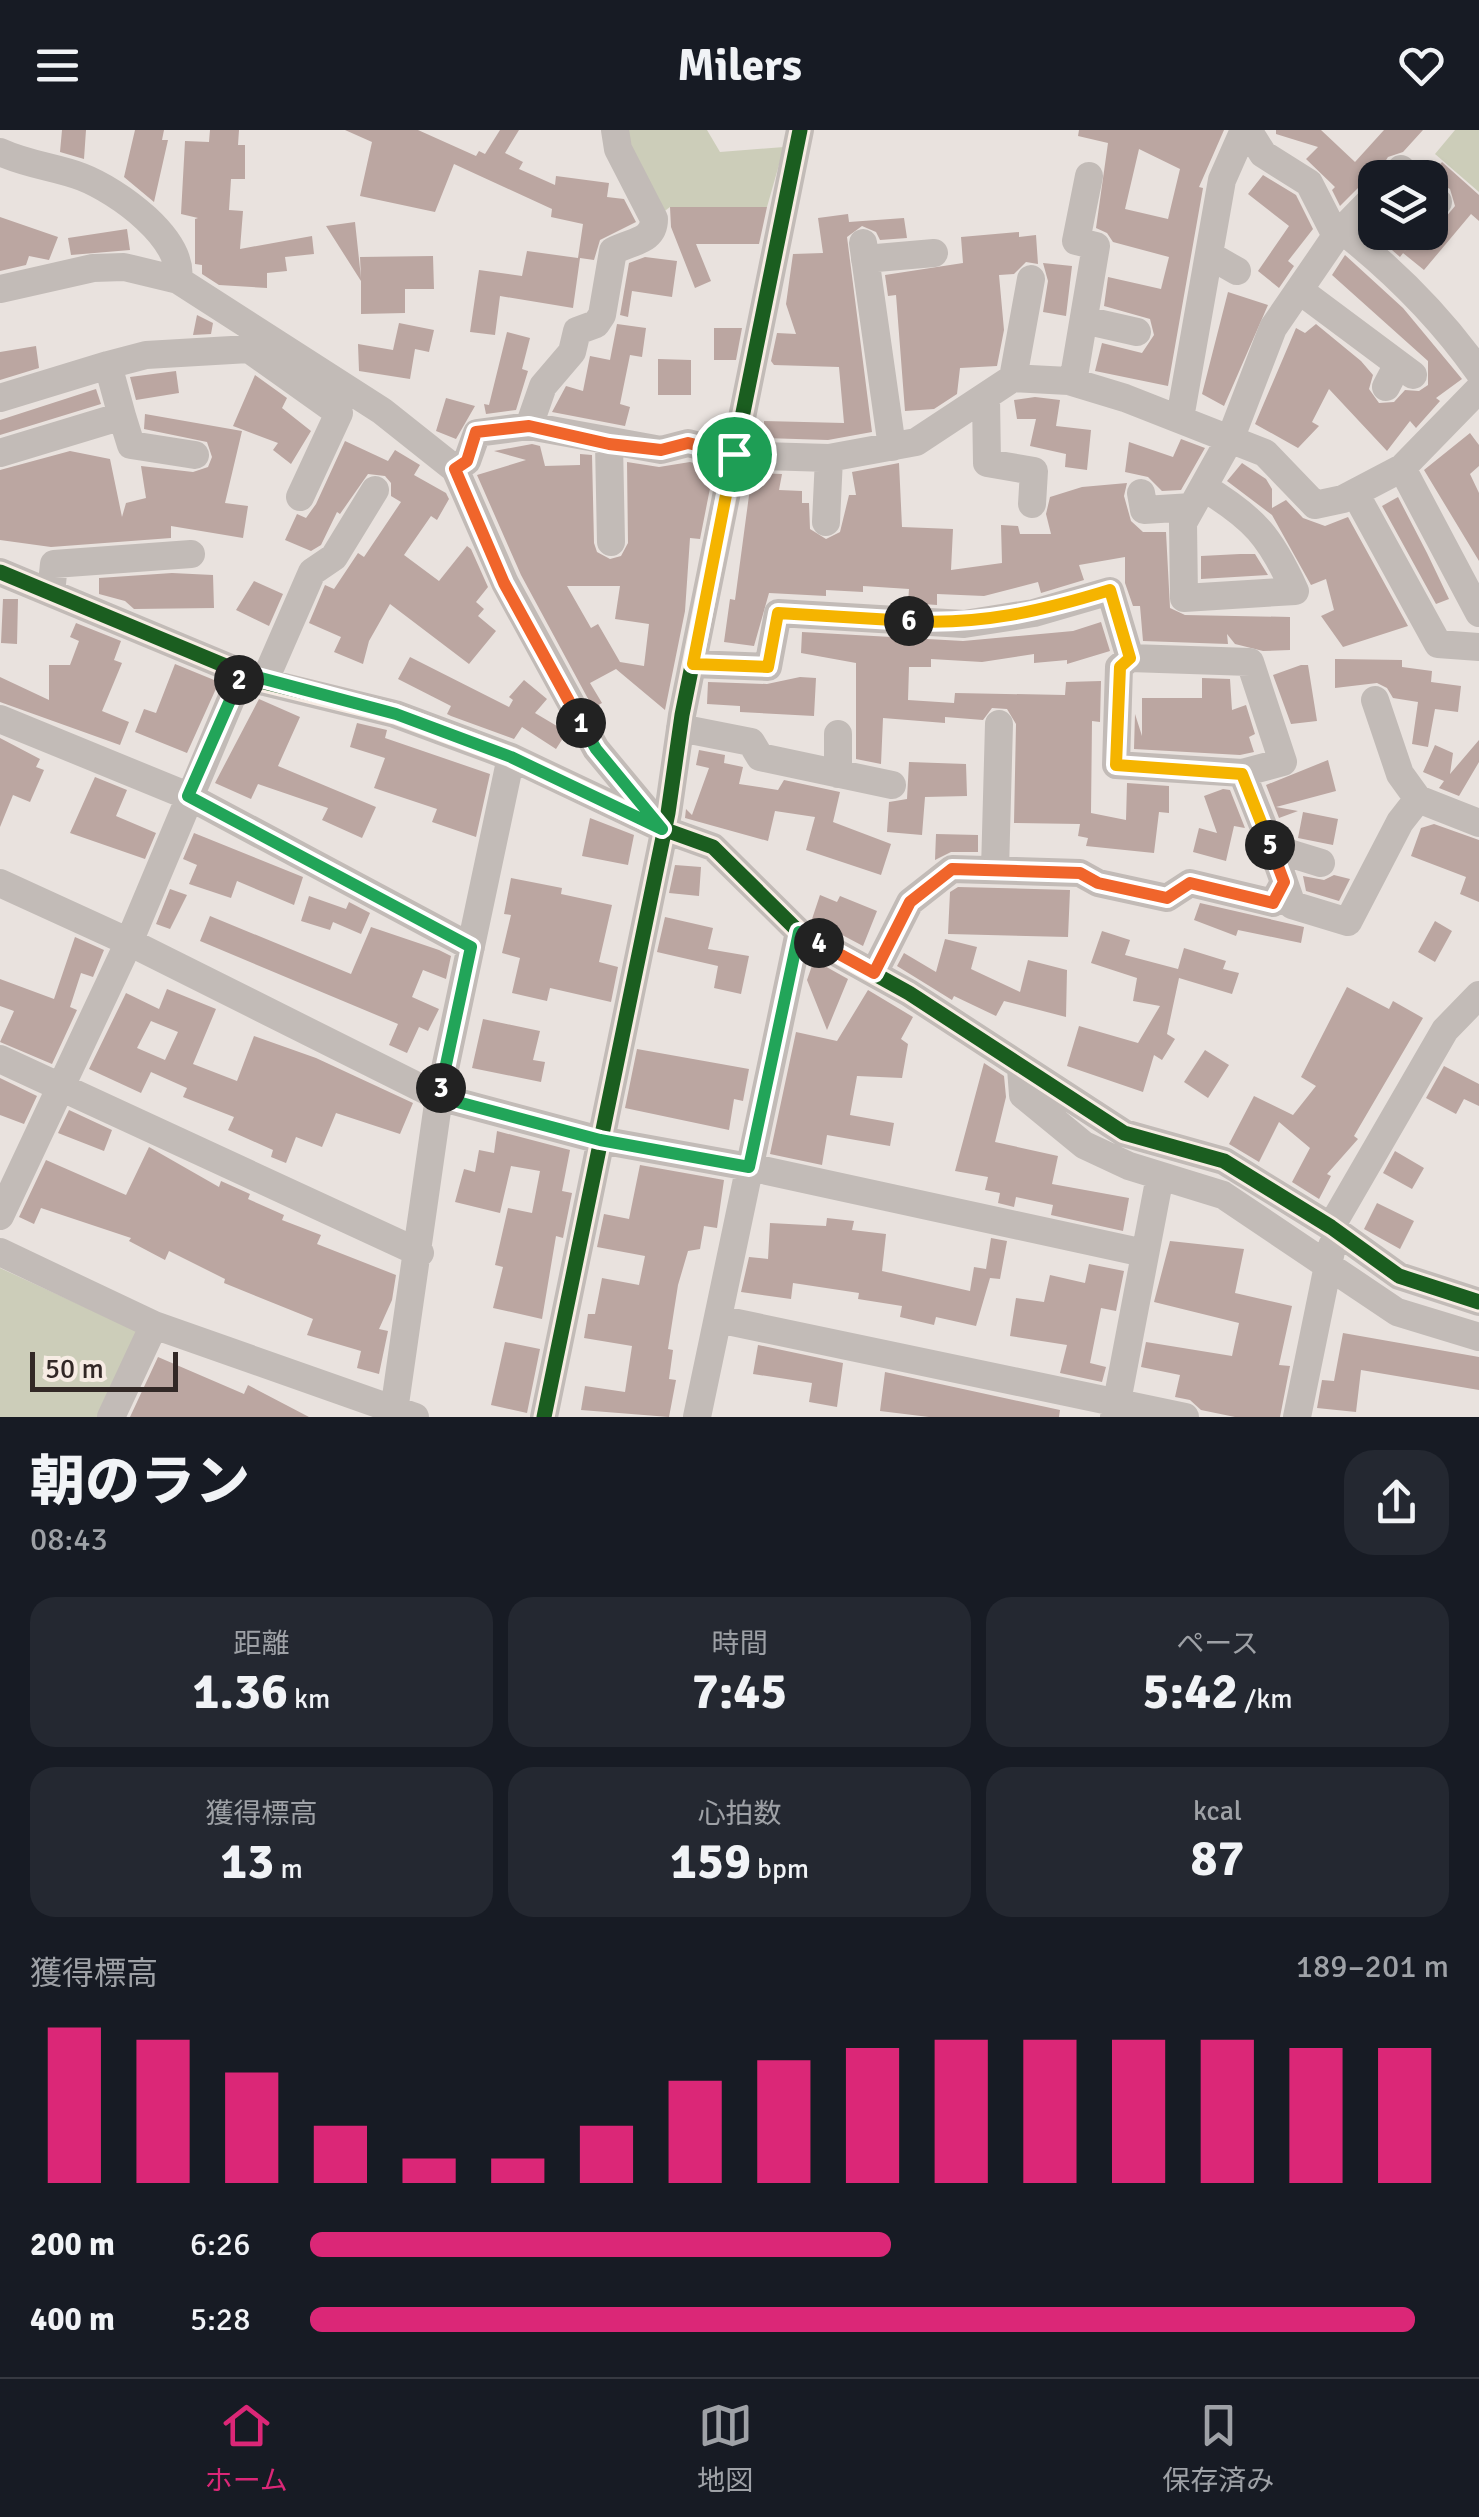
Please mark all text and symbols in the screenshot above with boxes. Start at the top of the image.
icon: menu [30,38,85,93]
text: Milers [677,38,802,93]
icon: heart [1394,38,1449,93]
map controls [1358,160,1448,250]
button: layers [1358,160,1448,250]
pin [692,412,777,497]
icon: arrive [707,427,762,482]
pin: 6 [884,596,934,646]
text: 6 [901,604,917,638]
pin: 2 [214,655,264,705]
text: 2 [231,663,247,697]
pin: 1 [556,698,606,748]
text: 1 [573,706,589,740]
pin: 5 [1245,820,1295,870]
text: 5 [1262,828,1278,862]
pin: 4 [794,918,844,968]
text: 4 [811,926,827,960]
pin: 3 [416,1063,466,1113]
text: 3 [433,1071,449,1105]
scale bar [30,1347,178,1392]
text: 50 m [45,1352,104,1386]
text: 朝のラン [30,1448,250,1516]
button: share [1344,1450,1449,1555]
text: 08:43 [30,1520,108,1559]
text: 距離 [233,1627,290,1661]
text: 時間 [711,1627,768,1661]
text: ペース [1176,1627,1259,1661]
text: 1.36 [193,1661,288,1723]
text: 7:45 [692,1661,787,1723]
text: 5:42 [1142,1661,1238,1723]
text: km [288,1682,330,1716]
text: /km [1238,1682,1293,1716]
text: kcal [1193,1794,1242,1828]
text: 獲得標高 [205,1797,318,1831]
text: 心拍数 [697,1797,782,1831]
text: 87 [1190,1828,1245,1890]
text: 13 [220,1831,274,1893]
text: 159 [670,1831,751,1893]
text: m [274,1852,303,1886]
text: bpm [751,1852,809,1886]
text: 189–201 m [1296,1947,1449,1986]
text: 獲得標高 [30,1954,158,1993]
text: 200 m [30,2225,115,2264]
text: 6:26 [190,2225,250,2264]
text: 400 m [30,2300,115,2339]
text: 5:28 [190,2300,250,2339]
tab: ホーム [205,2398,288,2498]
tab: 地図 [697,2398,753,2498]
tab: 保存済み [1162,2398,1274,2498]

